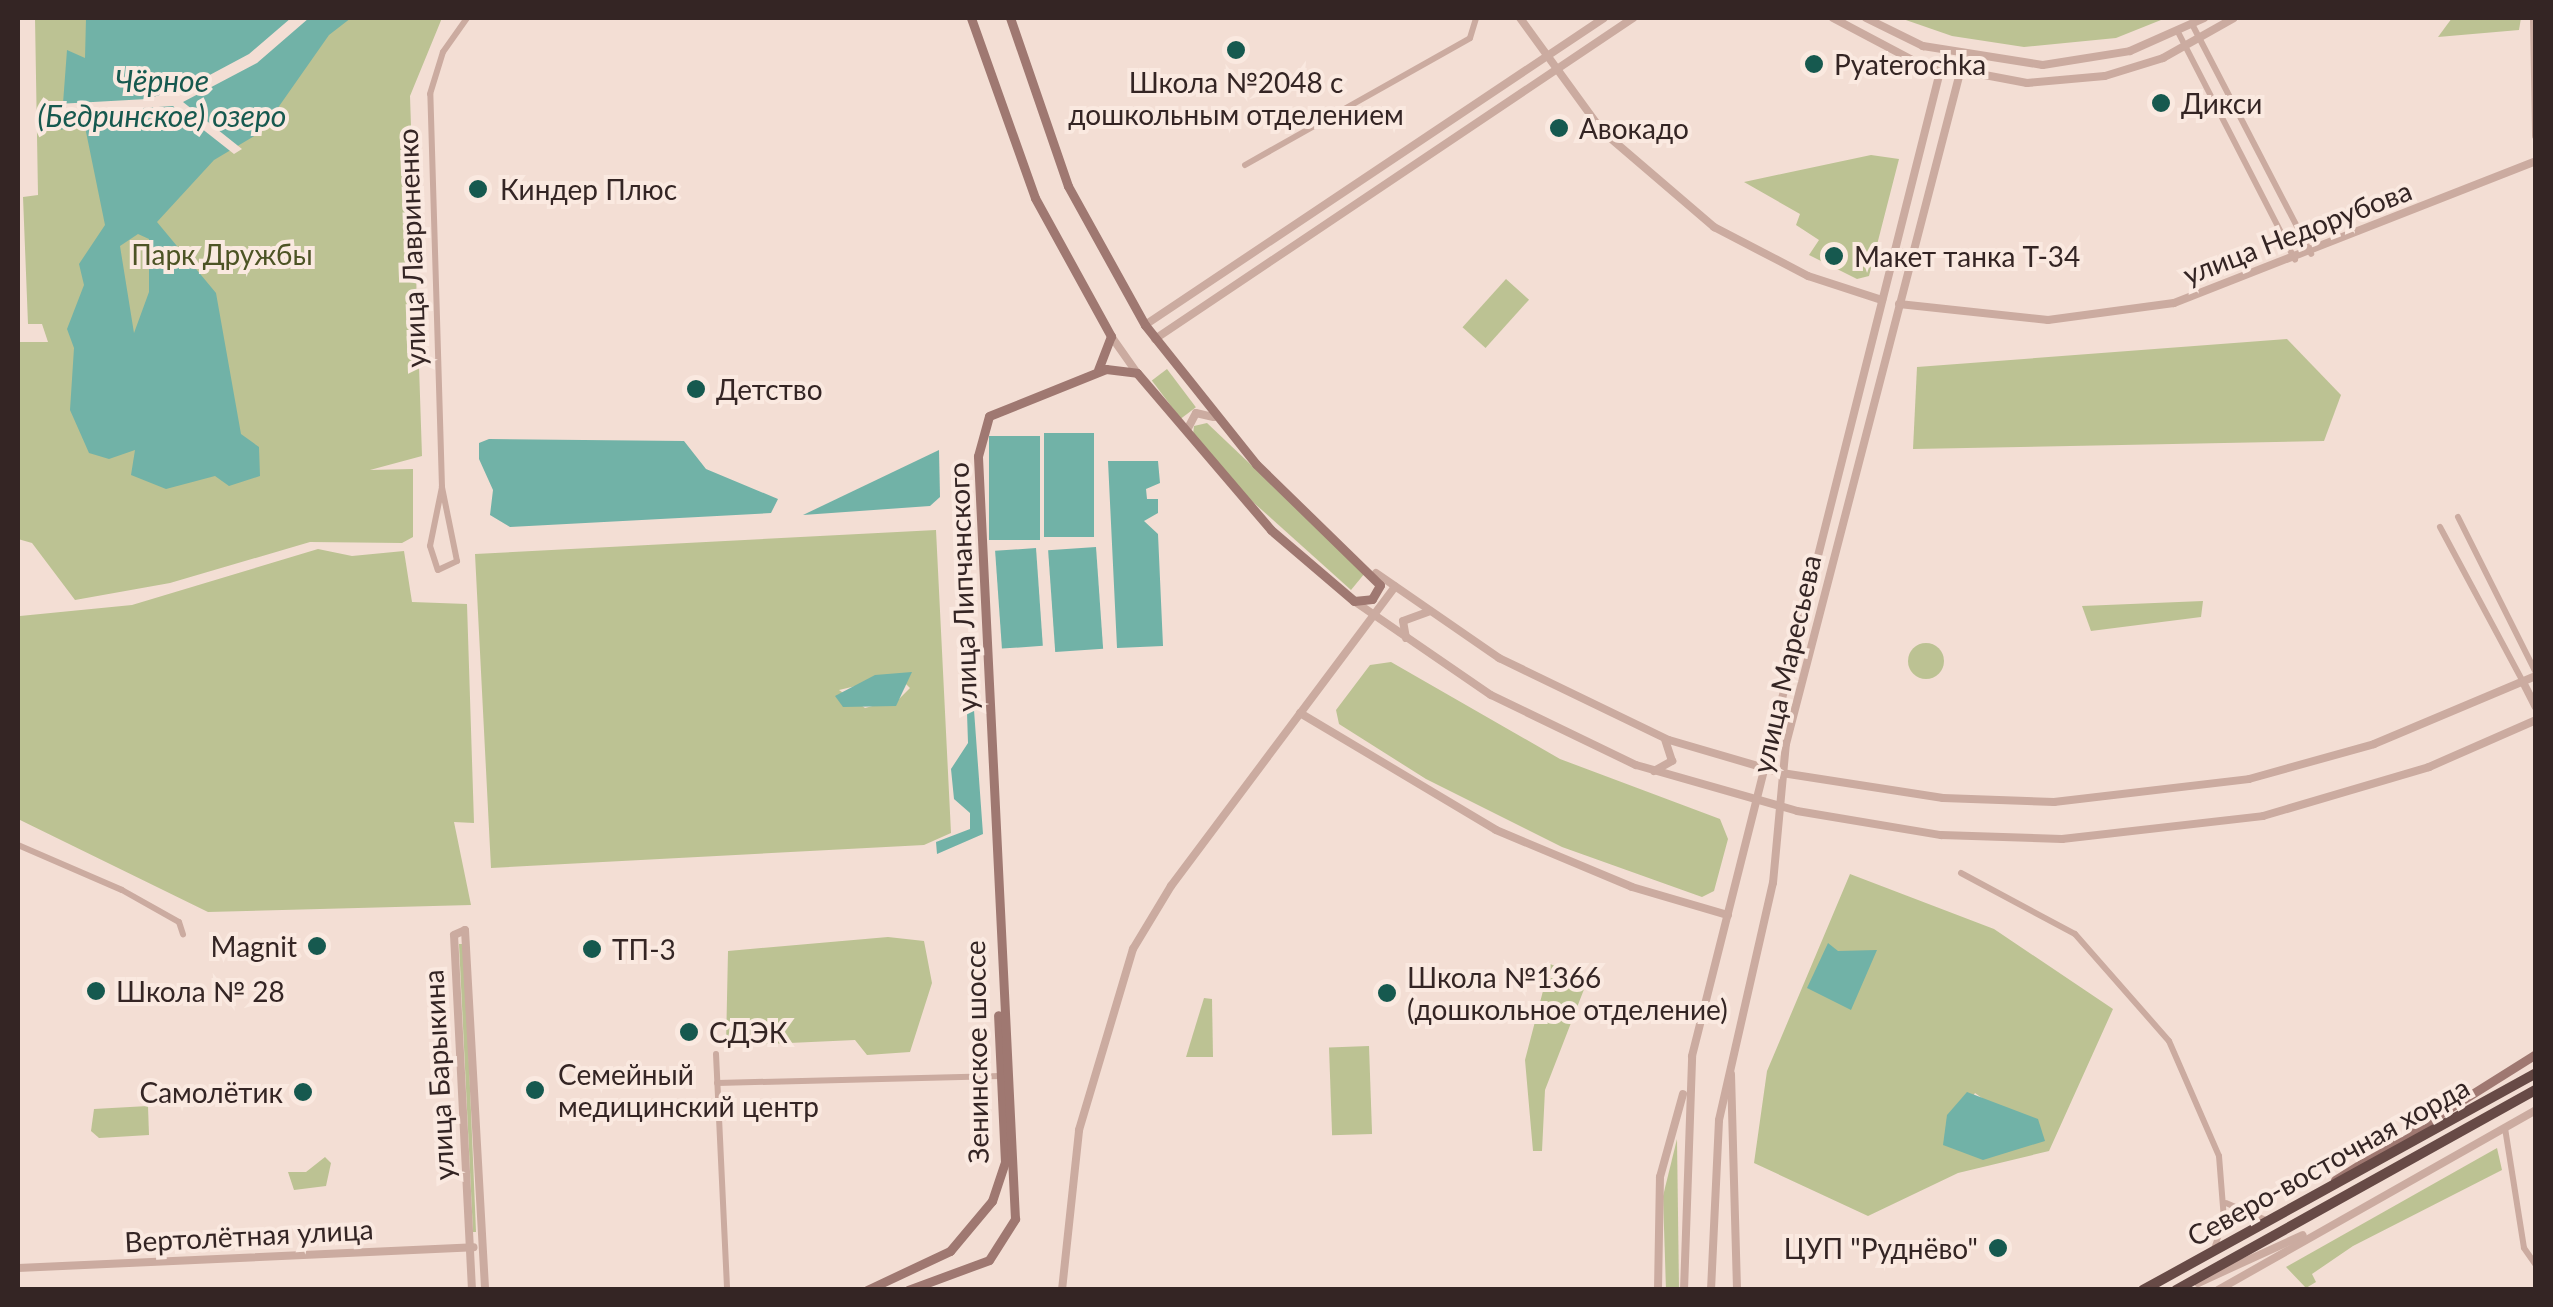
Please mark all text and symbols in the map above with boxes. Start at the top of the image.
marker: Школа №2048 с дошкольным отделением [1225,39,1247,61]
place label: Pyaterochka [1834,47,1986,81]
marker: Pyaterochka [1803,53,1825,75]
water label: Чёрное (Бедринское) озеро [38,62,286,132]
place label: Школа №2048 с дошкольным отделением [1068,65,1404,131]
place label: Дикси [2181,86,2262,120]
marker: Дикси [2150,92,2172,114]
place label: Авокадо [1579,111,1689,145]
marker: Авокадо [1548,117,1570,139]
street label: улица Лавриненко [390,128,432,368]
place label: Киндер Плюс [500,172,677,206]
street label: улица Недорубова [2178,173,2416,291]
marker: Киндер Плюс [465,176,491,202]
park label: Парк Дружбы [131,237,313,271]
place label: Макет танка Т-34 [1854,239,2080,273]
marker: Макет танка Т-34 [1823,245,1845,267]
place label: Детство [716,372,823,406]
marker: Детство [685,378,707,400]
street label: улица Липчанского [941,462,983,712]
street label: улица Маресьева [1745,552,1827,776]
place label: Magnit [211,929,297,963]
place label: ТП-3 [612,932,676,966]
marker: Magnit [306,935,328,957]
marker: ТП-3 [581,938,603,960]
street label: Зенинское шоссе [957,940,995,1164]
place label: Школа №1366 (дошкольное отделение) [1407,960,1728,1026]
street label: улица Барыкина [416,969,460,1181]
place label: Школа № 28 [116,974,285,1008]
marker: Школа № 28 [85,980,107,1002]
marker: Школа №1366 (дошкольное отделение) [1376,982,1398,1004]
place label: СДЭК [709,1015,787,1049]
marker: СДЭК [678,1021,700,1043]
place label: Семейный медицинский центр [558,1057,819,1123]
street label: Северо-восточная хорда [2181,1069,2475,1253]
place label: Самолётик [139,1075,283,1109]
marker: Семейный медицинский центр [522,1077,548,1103]
marker: Самолётик [292,1081,314,1103]
street label: Вертолётная улица [124,1212,374,1258]
place label: ЦУП "Руднёво" [1784,1231,1978,1265]
marker: ЦУП "Руднёво" [1987,1237,2009,1259]

